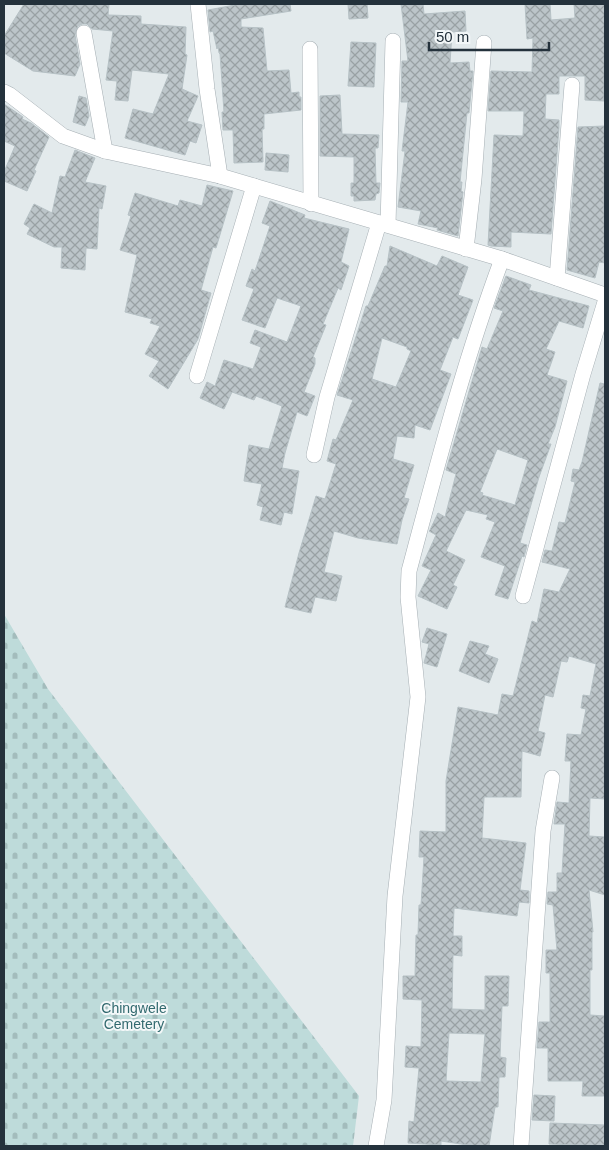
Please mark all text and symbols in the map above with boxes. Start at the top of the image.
scale bar [429,20,549,52]
text: 50 m [436,28,469,45]
park label: Chingwele Cemetery [101,1000,167,1032]

